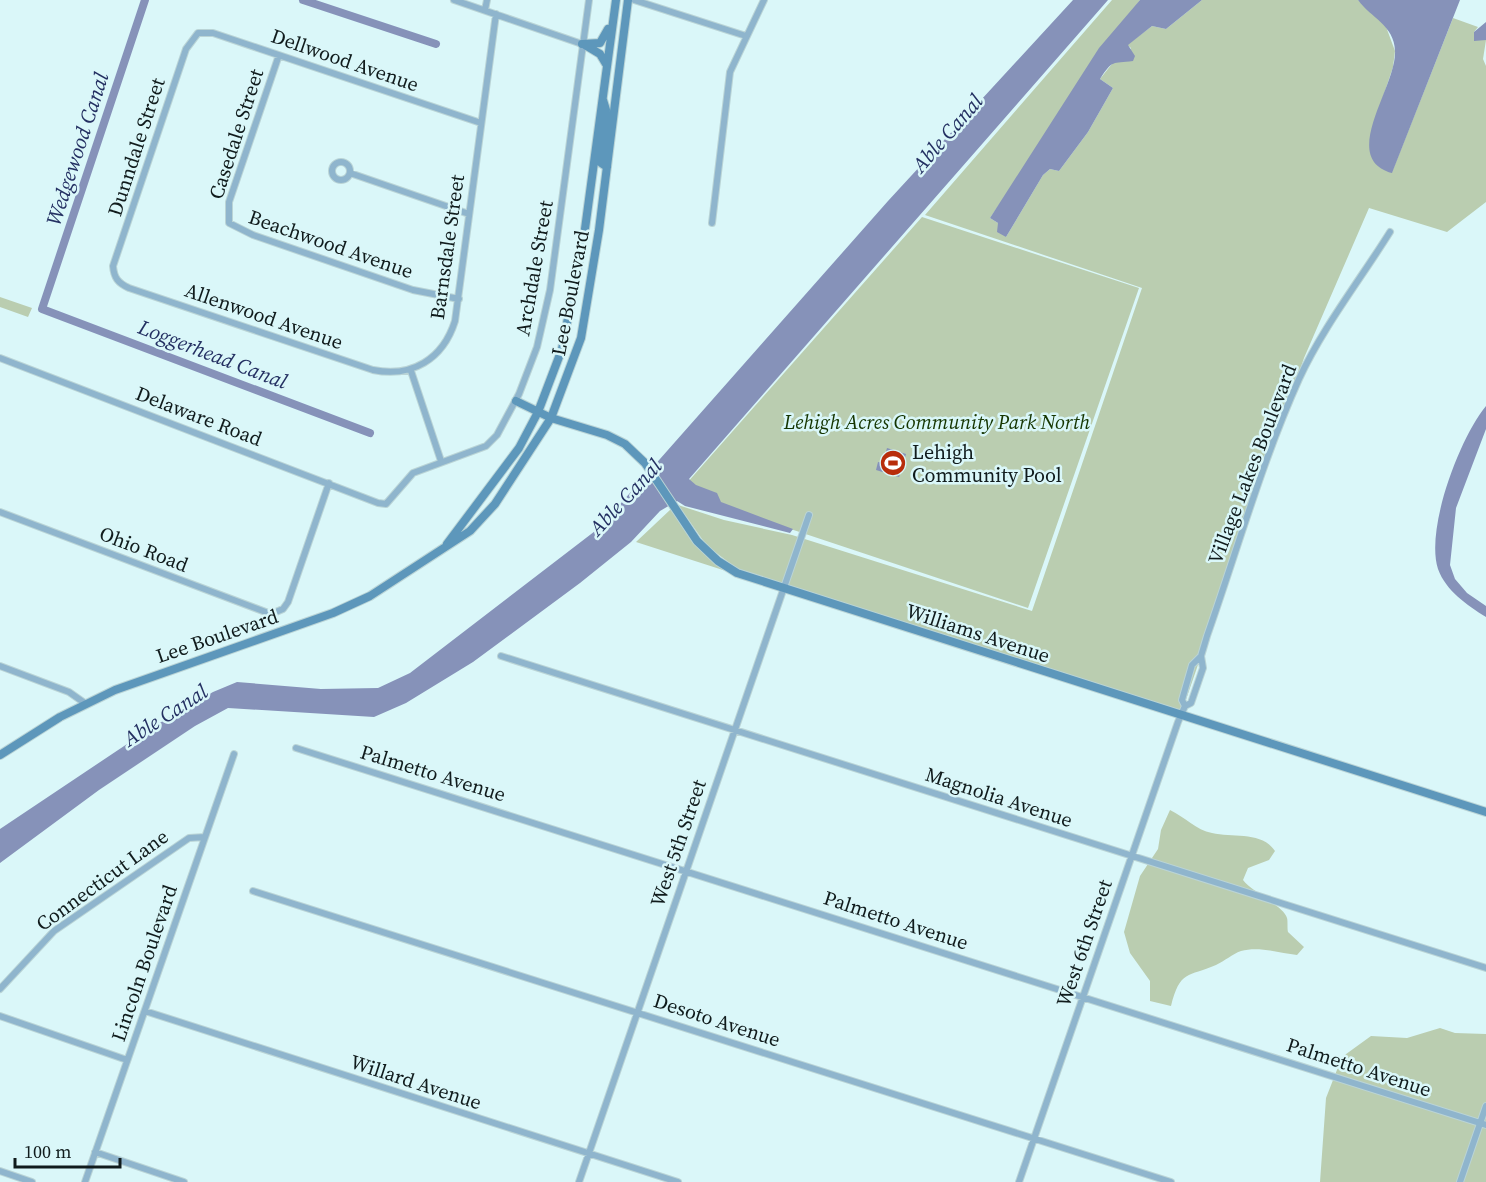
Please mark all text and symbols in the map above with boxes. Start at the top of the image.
street label: Dellwood Avenue [267,22,423,98]
street label: Casedale Street [202,65,270,203]
water label: Wedgewood Canal [39,69,115,229]
street label: Dunndale Street [100,74,172,220]
water label: Able Canal [904,87,989,179]
street label: Barnsdale Street [423,172,471,321]
street label: Archdale Street [508,198,560,338]
street label: Beachwood Avenue [245,203,417,285]
street label: Lee Boulevard [544,227,596,358]
street label: Allenwood Avenue [181,276,347,356]
water label: Loggerhead Canal [133,312,292,396]
street label: Village Lakes Boulevard [1201,359,1303,568]
street label: Delaware Road [132,379,267,453]
park label: Lehigh Acres Community Park North [783,408,1090,436]
place label: Lehigh Community Pool [912,438,1062,489]
sports icon: Lehigh Community Pool [878,448,908,478]
water label: Able Canal [581,452,668,542]
street label: Ohio Road [96,519,193,579]
street label: Williams Avenue [902,597,1054,669]
street label: Lee Boulevard [152,602,282,670]
water label: Able Canal [116,677,213,754]
street label: Palmetto Avenue [357,738,509,808]
street label: Magnolia Avenue [922,760,1076,834]
street label: West 5th Street [643,775,713,910]
street label: Connecticut Lane [30,822,174,938]
street label: West 6th Street [1049,875,1119,1010]
street label: Lincoln Boulevard [104,880,184,1045]
street label: Palmetto Avenue [820,883,972,957]
street label: Desoto Avenue [650,986,784,1054]
street label: Palmetto Avenue [1283,1030,1435,1104]
street label: Willard Avenue [347,1048,485,1116]
scale bar [15,1131,120,1169]
text: 100 m [24,1139,71,1164]

